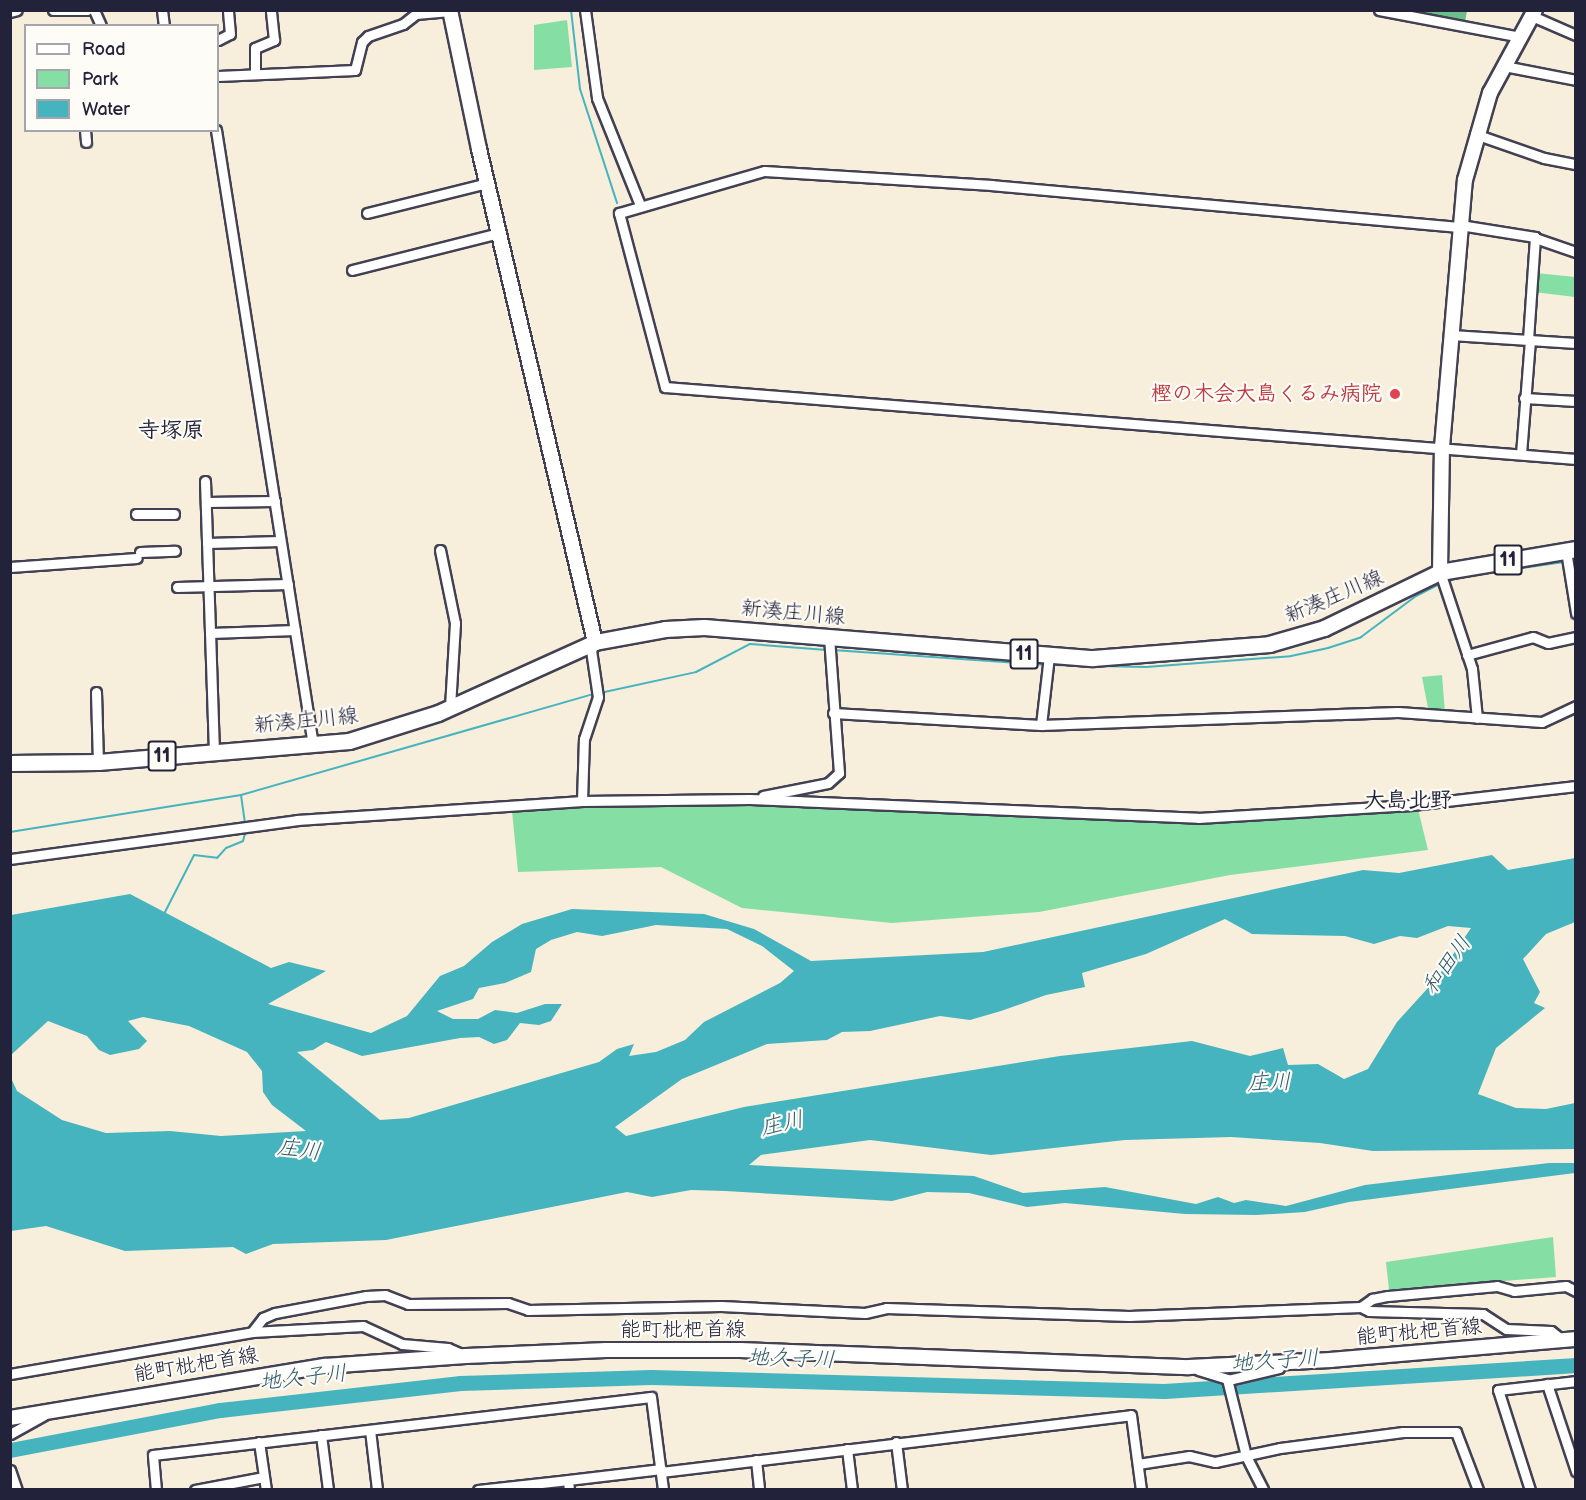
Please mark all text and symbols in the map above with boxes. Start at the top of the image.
legend [24,24,219,132]
text: Road [82,39,126,60]
text: Park [82,69,118,90]
text: Water [82,99,130,120]
place label: 樫の木会大島くるみ病院 [1151,381,1382,407]
marker: 樫の木会大島くるみ病院 [1386,385,1404,403]
district label: 寺塚原 [138,418,204,444]
road number: 11 [1493,543,1523,577]
street label: 新湊庄川線 [1281,565,1387,629]
street label: 新湊庄川線 [740,596,846,630]
road number: 11 [1009,637,1039,671]
street label: 新湊庄川線 [252,703,360,739]
road number: 11 [147,739,177,773]
district label: 大島北野 [1364,788,1452,814]
water label: 和田川 [1417,931,1477,999]
water label: 庄川 [1247,1069,1291,1097]
water label: 庄川 [758,1106,806,1142]
water label: 庄川 [276,1134,322,1166]
street label: 能町枇杷首線 [1355,1314,1483,1350]
street label: 能町枇杷首線 [620,1317,746,1343]
street label: 能町枇杷首線 [132,1343,260,1387]
water label: 地久子川 [747,1344,835,1374]
water label: 地久子川 [1230,1345,1320,1377]
water label: 地久子川 [258,1360,348,1396]

